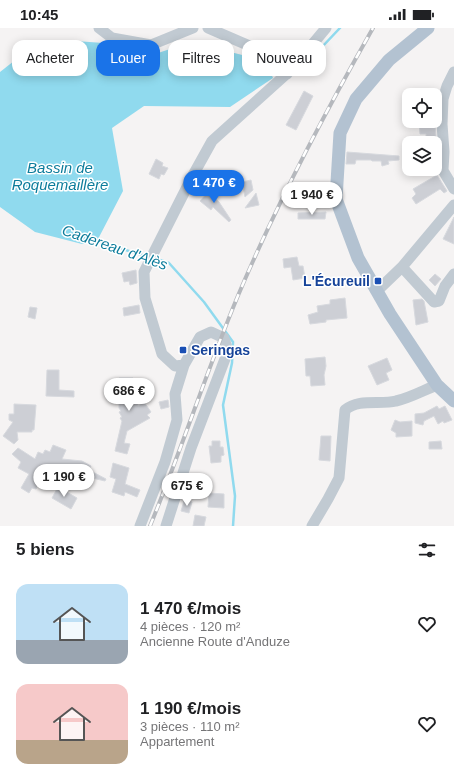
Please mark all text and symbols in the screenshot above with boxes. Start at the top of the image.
text: 10:45 [20,6,58,23]
chip: Acheter [12,40,88,76]
chip: Louer [96,40,160,76]
chip: Filtres [168,40,234,76]
chip: Nouveau [242,40,326,76]
map controls [402,88,442,176]
button: locate [402,88,442,128]
button: layers [402,136,442,176]
water label: Bassin de Roquemaillère [12,159,108,193]
pin: 1 470 € [177,170,251,204]
text: 1 470 € [192,175,236,190]
pin: 1 940 € [275,182,349,216]
text: 1 940 € [290,187,334,202]
water label: Cadereau d'Alès [60,221,170,273]
place label: L'Écureuil [303,273,370,289]
marker: L'Écureuil [373,276,383,286]
place label: Seringas [191,342,250,358]
marker: Seringas [178,345,188,355]
pin: 686 € [101,378,157,412]
text: 686 € [113,383,145,398]
pin: 1 190 € [27,464,101,498]
text: 1 190 € [42,469,86,484]
pin: 675 € [159,473,215,507]
text: 675 € [171,478,203,493]
icon: filters [416,539,438,561]
text: 5 biens [16,540,75,559]
text: 1 470 €/mois [140,599,241,618]
icon: home [48,600,96,648]
icon: heart [416,613,438,635]
text: 4 pièces · 120 m² [140,619,240,634]
text: Ancienne Route d'Anduze [140,634,290,649]
text: 1 190 €/mois [140,699,241,718]
icon: home [48,700,96,748]
icon: heart [416,713,438,735]
text: 3 pièces · 110 m² [140,719,239,734]
text: Appartement [140,734,214,749]

